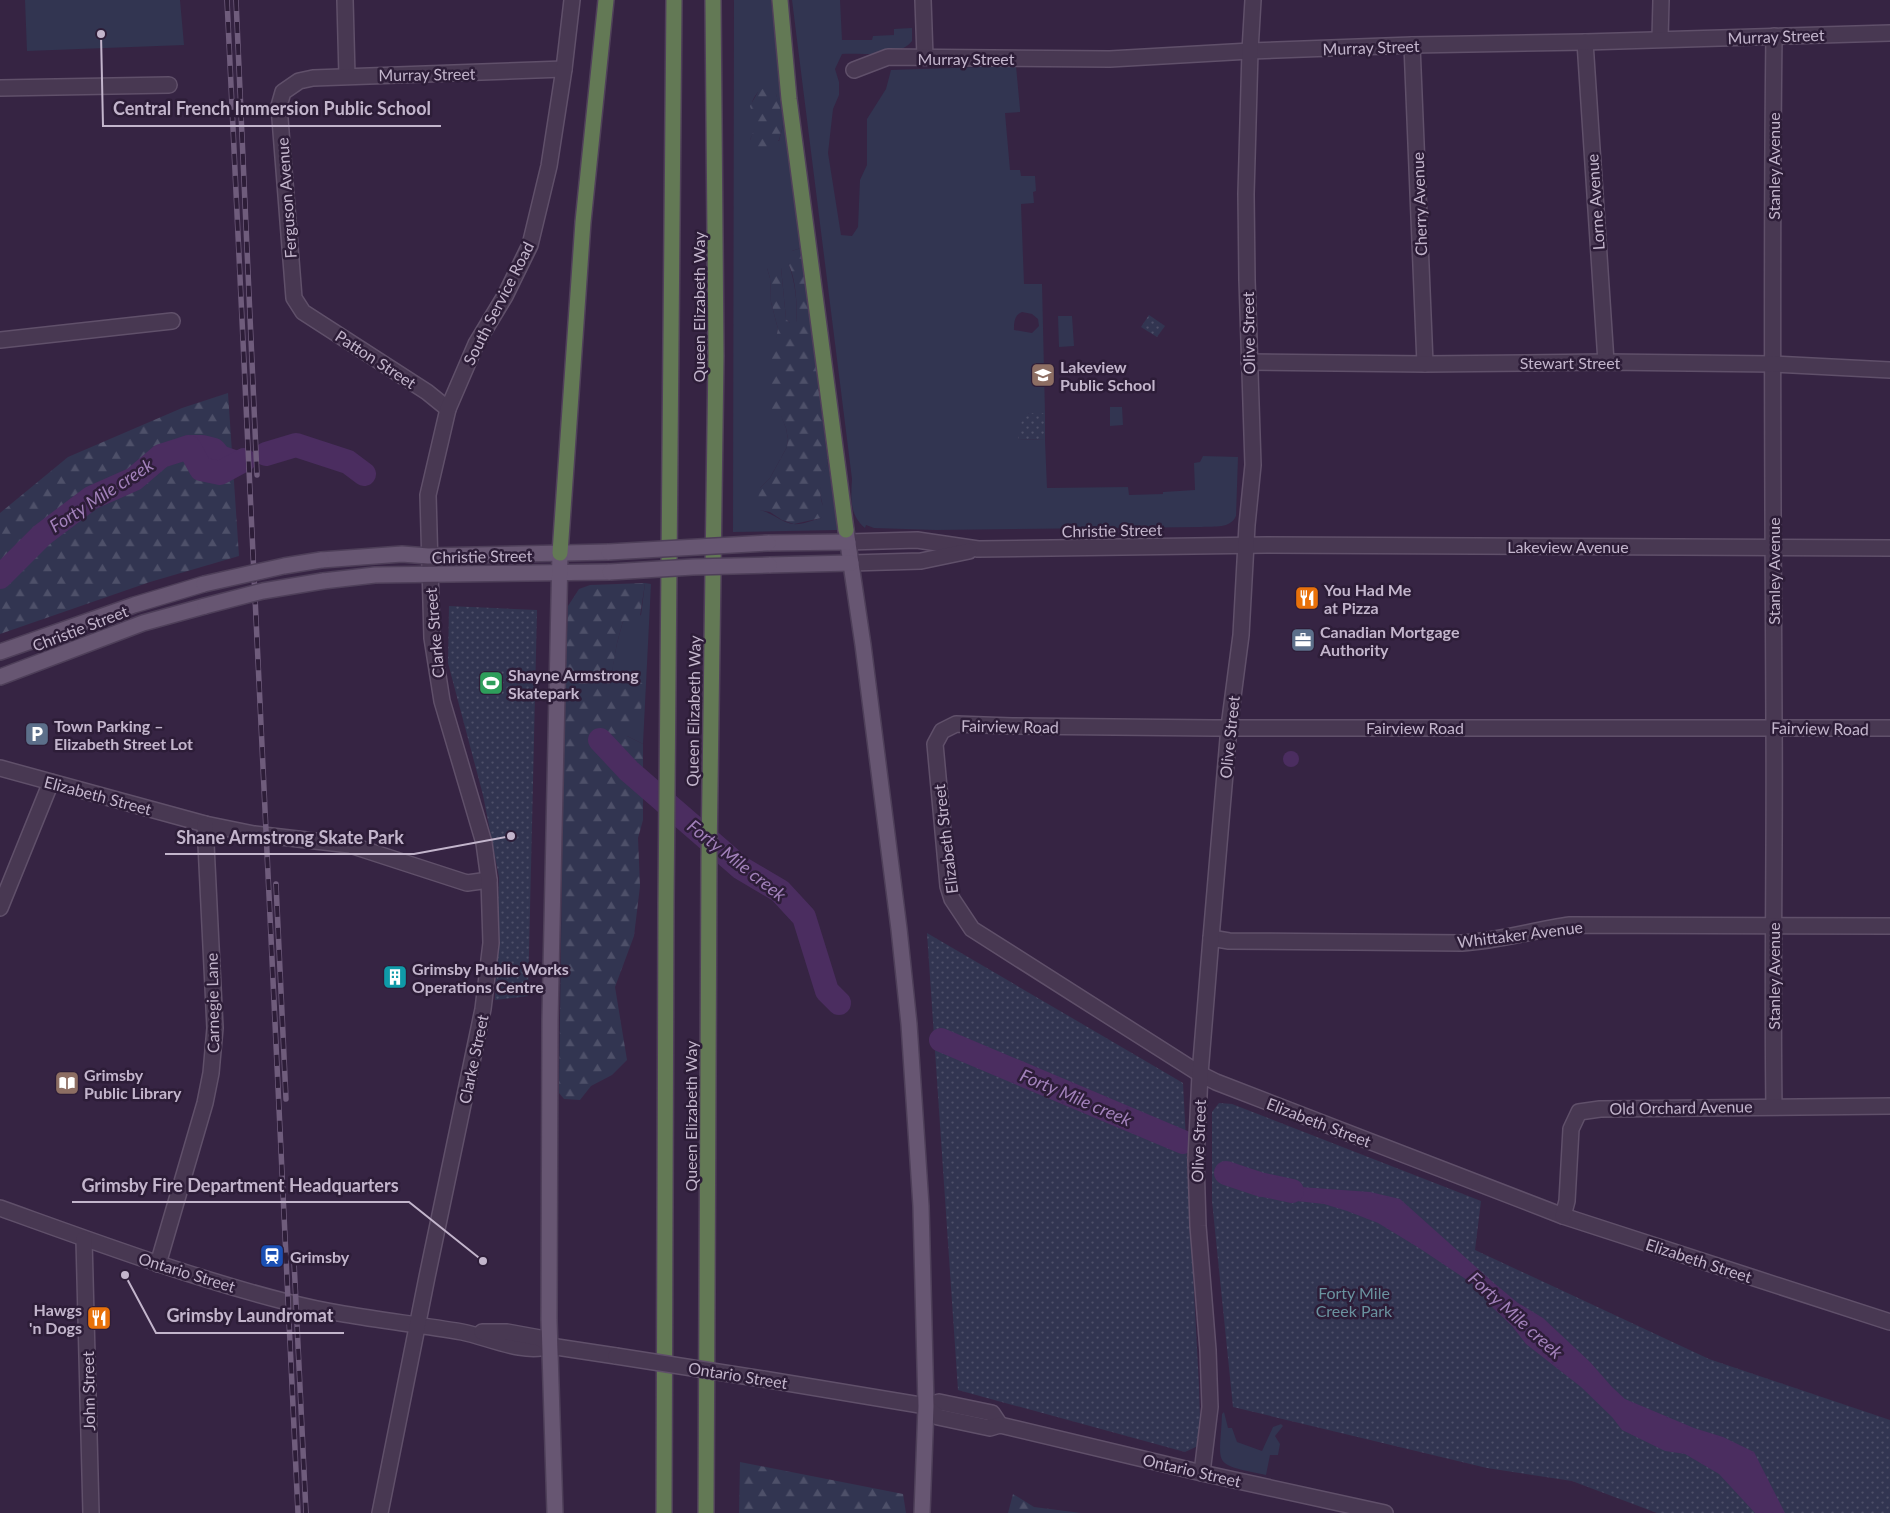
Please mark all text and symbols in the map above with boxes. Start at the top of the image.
street label: Murray Street [1727,25,1825,47]
street label: Murray Street [1322,36,1420,58]
street label: Murray Street [918,49,1015,68]
street label: Murray Street [378,64,476,84]
callout: Central French Immersion Public School [103,93,441,126]
text: Central French Immersion Public School [113,97,431,119]
street label: Stanley Avenue [1764,112,1783,220]
street label: Ferguson Avenue [272,137,300,259]
street label: Cherry Avenue [1408,152,1430,256]
street label: Lorne Avenue [1582,153,1608,251]
street label: Queen Elizabeth Way [689,231,708,383]
street label: South Service Road [459,238,537,368]
street label: Olive Street [1238,291,1258,375]
street label: Patton Street [332,326,420,392]
street label: Stewart Street [1520,353,1621,372]
place label: Lakeview Public School [1060,357,1155,394]
school or university icon: Lakeview Public School [1030,362,1056,388]
water label: Forty Mile creek [45,453,157,537]
street label: Stanley Avenue [1764,517,1783,625]
street label: Christie Street [1061,520,1163,540]
street label: Lakeview Avenue [1507,537,1629,556]
street label: Christie Street [431,546,533,566]
place label: You Had Me at Pizza [1323,580,1412,617]
restaurant icon: You Had Me at Pizza [1294,585,1320,611]
street label: Clarke Street [421,587,447,679]
street label: Christie Street [30,601,131,655]
place label: Canadian Mortgage Authority [1319,622,1460,659]
office icon: Canadian Mortgage Authority [1290,627,1316,653]
street label: Queen Elizabeth Way [682,635,704,787]
place label: Shayne Armstrong Skatepark [508,665,639,702]
sports icon: Shayne Armstrong Skatepark [478,670,504,696]
street label: Olive Street [1215,694,1243,779]
place label: Town Parking – Elizabeth Street Lot [54,716,193,753]
street label: Fairview Road [961,716,1059,736]
street label: Fairview Road [1366,718,1464,737]
street label: Fairview Road [1771,718,1869,738]
parking icon: Town Parking – Elizabeth Street Lot [24,721,50,747]
street label: Elizabeth Street [42,772,154,819]
street label: Elizabeth Street [929,783,961,895]
water label: Forty Mile creek [683,815,791,906]
callout: Shane Armstrong Skate Park [165,821,414,854]
text: Shane Armstrong Skate Park [176,826,404,848]
street label: Whittaker Avenue [1456,917,1584,951]
street label: Stanley Avenue [1764,922,1783,1030]
street label: Carnegie Lane [202,953,222,1053]
place label: Grimsby Public Works Operations Centre [412,959,569,996]
building icon: Grimsby Public Works Operations Centre [382,964,408,990]
street label: Clarke Street [454,1012,492,1105]
street label: Queen Elizabeth Way [681,1040,700,1192]
water label: Forty Mile creek [1017,1064,1136,1131]
place label: Grimsby Public Library [84,1065,182,1102]
library icon: Grimsby Public Library [54,1070,80,1096]
street label: Elizabeth Street [1264,1093,1374,1151]
street label: Old Orchard Avenue [1609,1096,1753,1118]
street label: Olive Street [1187,1099,1209,1183]
callout: Grimsby Fire Department Headquarters [72,1169,409,1202]
text: Grimsby Fire Department Headquarters [81,1174,399,1196]
street label: Elizabeth Street [1644,1234,1755,1286]
station icon: Grimsby [259,1243,285,1269]
place label: Grimsby [290,1247,350,1266]
street label: Ontario Street [136,1248,238,1296]
water label: Forty Mile creek [1464,1267,1568,1363]
park label: Forty Mile Creek Park [1316,1283,1393,1320]
place label: Hawgs 'n Dogs [29,1300,82,1337]
callout: Grimsby Laundromat [156,1300,344,1333]
text: Grimsby Laundromat [166,1304,334,1326]
restaurant icon: Hawgs 'n Dogs [86,1305,112,1331]
street label: John Street [78,1351,98,1431]
street label: Ontario Street [687,1358,789,1392]
street label: Ontario Street [1141,1449,1243,1491]

